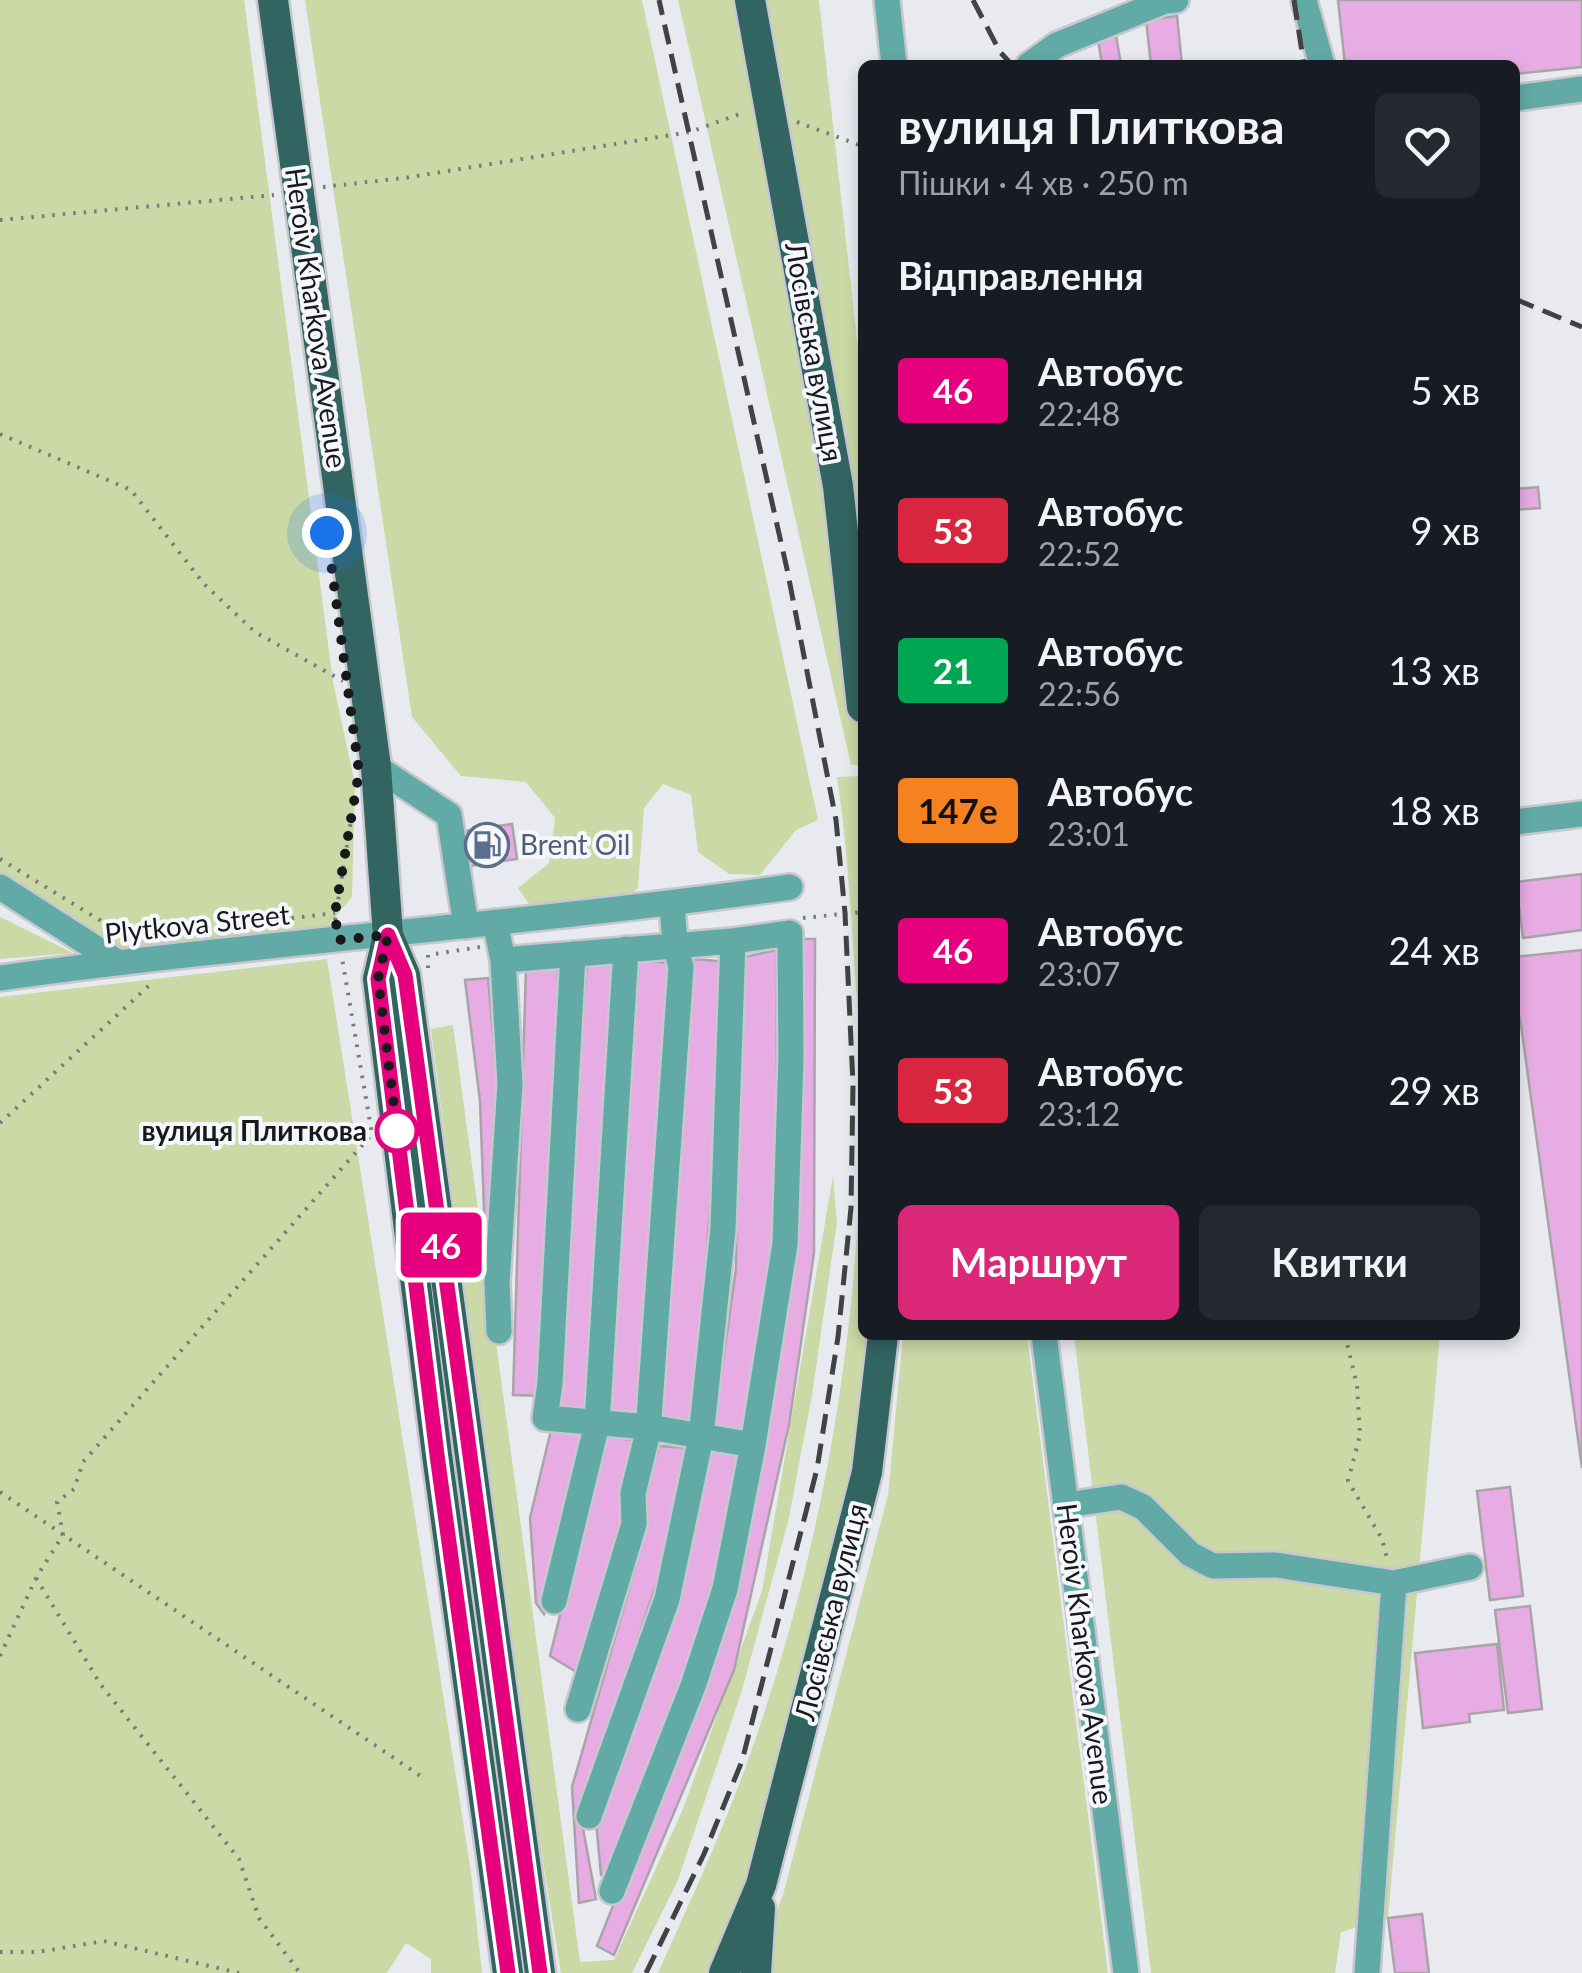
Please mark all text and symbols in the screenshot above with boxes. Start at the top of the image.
button: heart [1375,93,1480,198]
text: вулиця Плиткова [898,97,1285,154]
text: Пішки · 4 хв · 250 m [898,163,1188,202]
street label: Heroiv Kharkova Avenue [279,165,355,470]
street label: Лосівська вулиця [779,239,851,464]
text: Відправлення [898,252,1144,298]
text: Автобус [1038,348,1183,394]
text: 5 хв [1410,367,1480,413]
text: 46 [933,369,973,411]
text: 22:48 [1038,394,1120,433]
text: Автобус [1038,488,1183,534]
text: 9 хв [1410,507,1480,553]
your location [302,508,352,558]
text: 53 [933,509,973,551]
text: 22:52 [1038,534,1120,573]
text: Автобус [1038,628,1183,674]
text: 13 хв [1388,647,1480,693]
text: 21 [933,649,973,691]
text: 22:56 [1038,674,1120,713]
text: Автобус [1048,768,1193,814]
text: 18 хв [1388,787,1480,833]
text: 147е [918,789,998,831]
text: 23:01 [1048,814,1130,853]
fuel station icon: Brent Oil [464,822,510,868]
place label: Brent Oil [520,827,630,861]
street label: Plytkova Street [103,896,291,950]
text: Автобус [1038,908,1183,954]
text: 24 хв [1388,927,1480,973]
text: 46 [933,929,973,971]
text: 23:07 [1038,954,1120,993]
text: Автобус [1038,1048,1183,1094]
text: 29 хв [1388,1067,1480,1113]
text: 53 [933,1069,973,1111]
text: 23:12 [1038,1094,1120,1133]
marker: вулиця Плиткова [376,1110,418,1152]
place label: вулиця Плиткова [142,1113,367,1147]
button: Маршрут [898,1205,1179,1320]
button: Квитки [1199,1205,1480,1320]
line badge: 46 [396,1212,486,1278]
text: 46 [421,1224,461,1266]
street label: Лосівська вулиця [786,1500,873,1725]
street label: Heroiv Kharkova Avenue [1051,1501,1121,1806]

